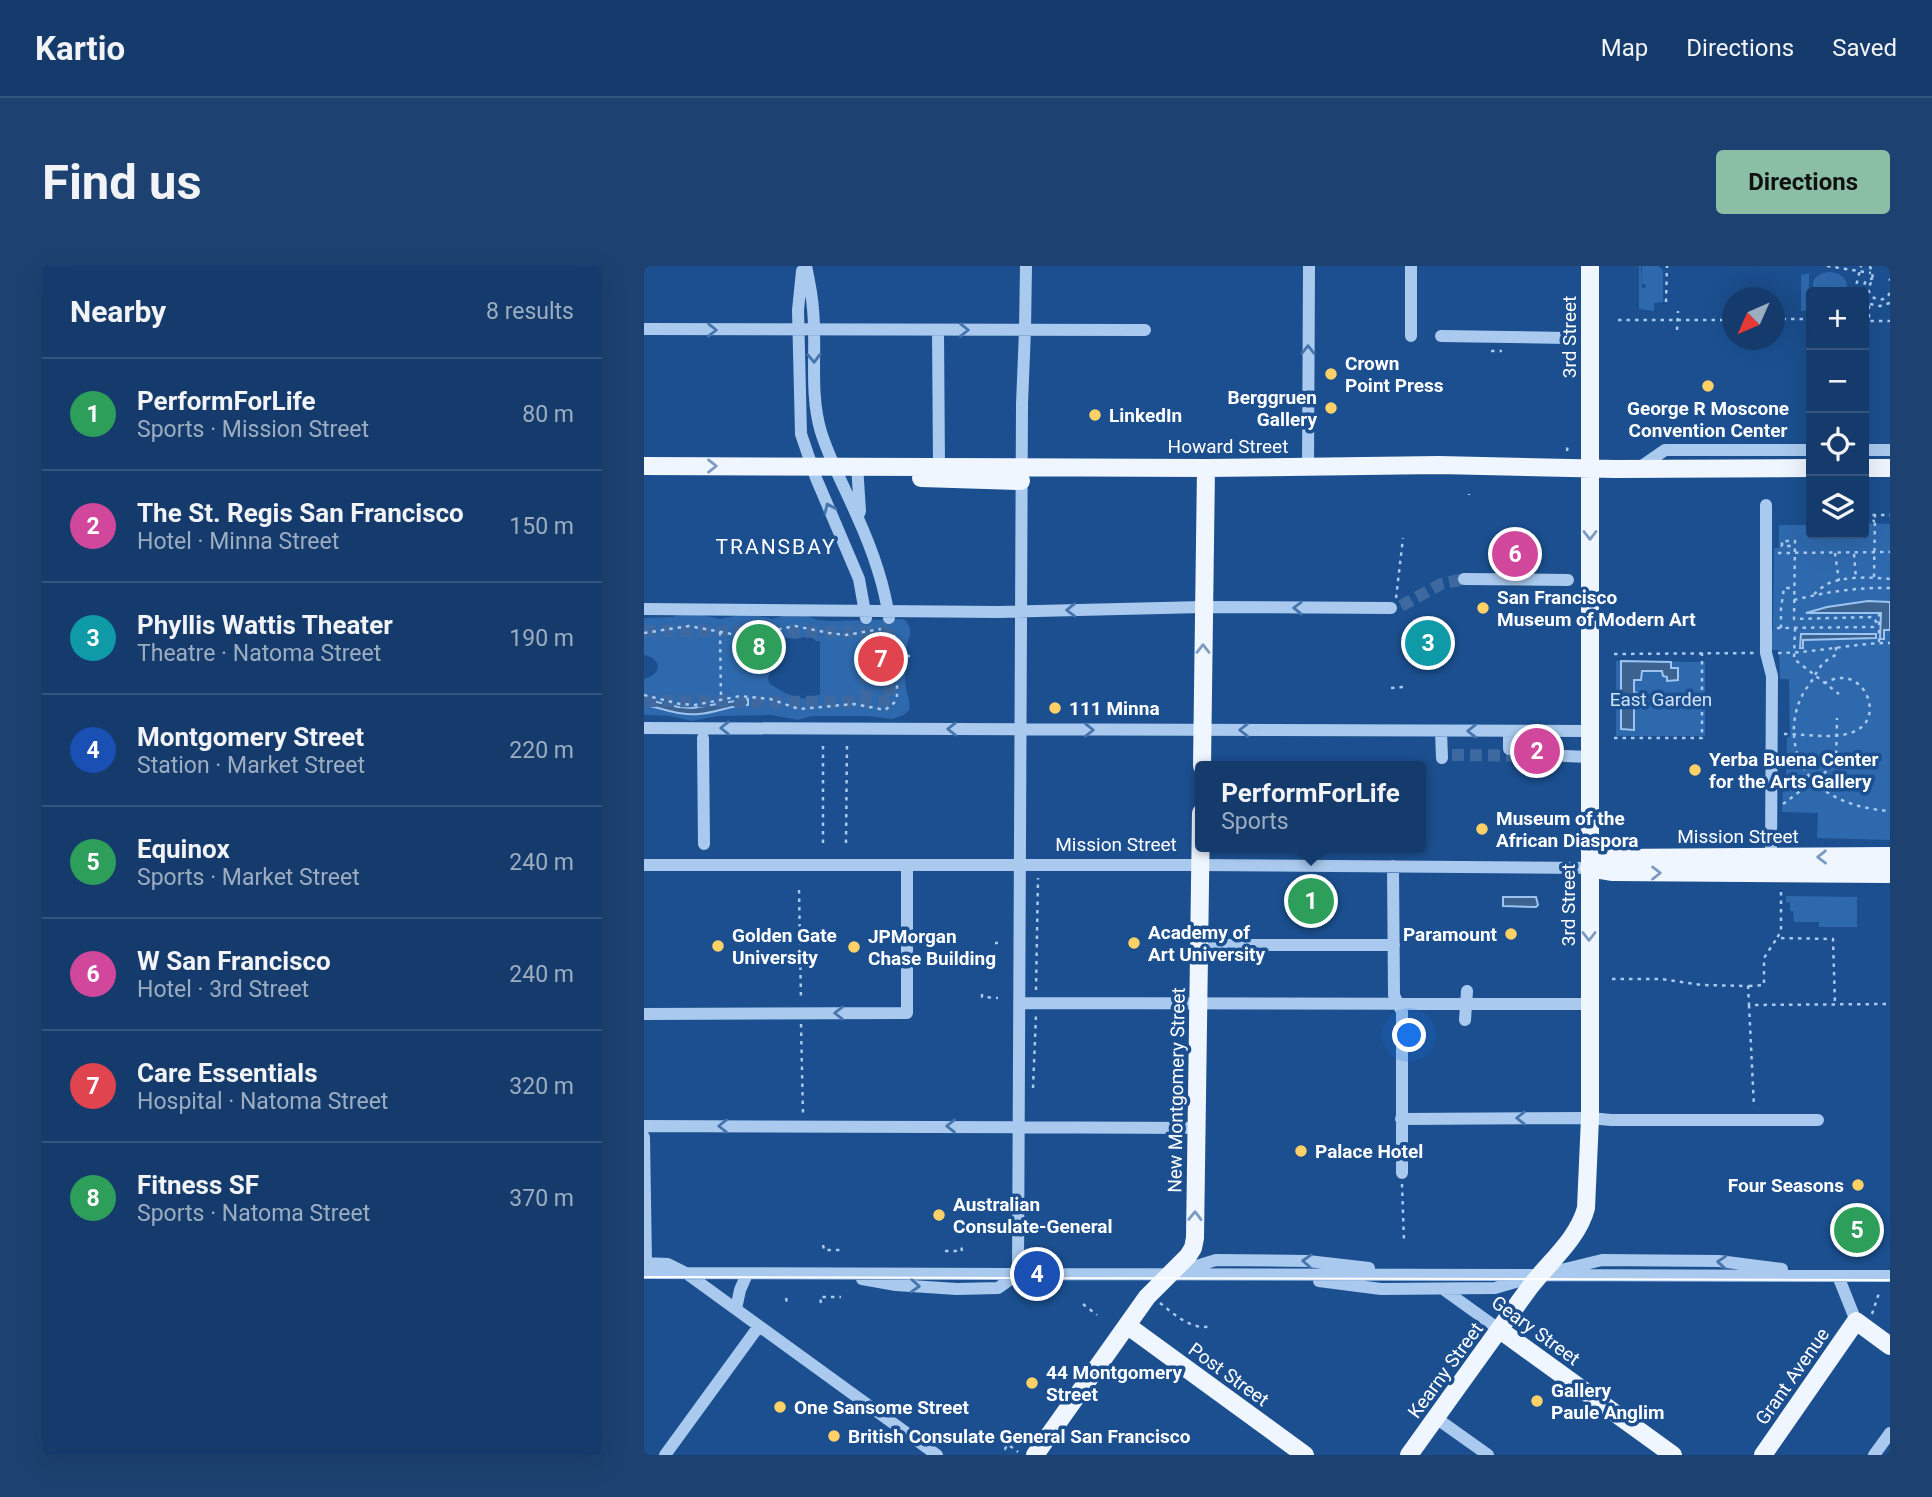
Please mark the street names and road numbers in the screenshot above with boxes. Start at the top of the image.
street label: 3rd Street [1558,296,1581,378]
street label: Howard Street [1168,435,1288,458]
street label: Mission Street [1677,825,1799,848]
street label: Mission Street [1055,833,1177,856]
street label: 3rd Street [1557,864,1580,946]
street label: New Montgomery Street [1163,987,1190,1193]
street label: Geary Street [1487,1291,1584,1370]
street label: Kearny Street [1403,1318,1488,1423]
street label: Grant Avenue [1751,1323,1834,1429]
street label: Post Street [1184,1338,1273,1411]

